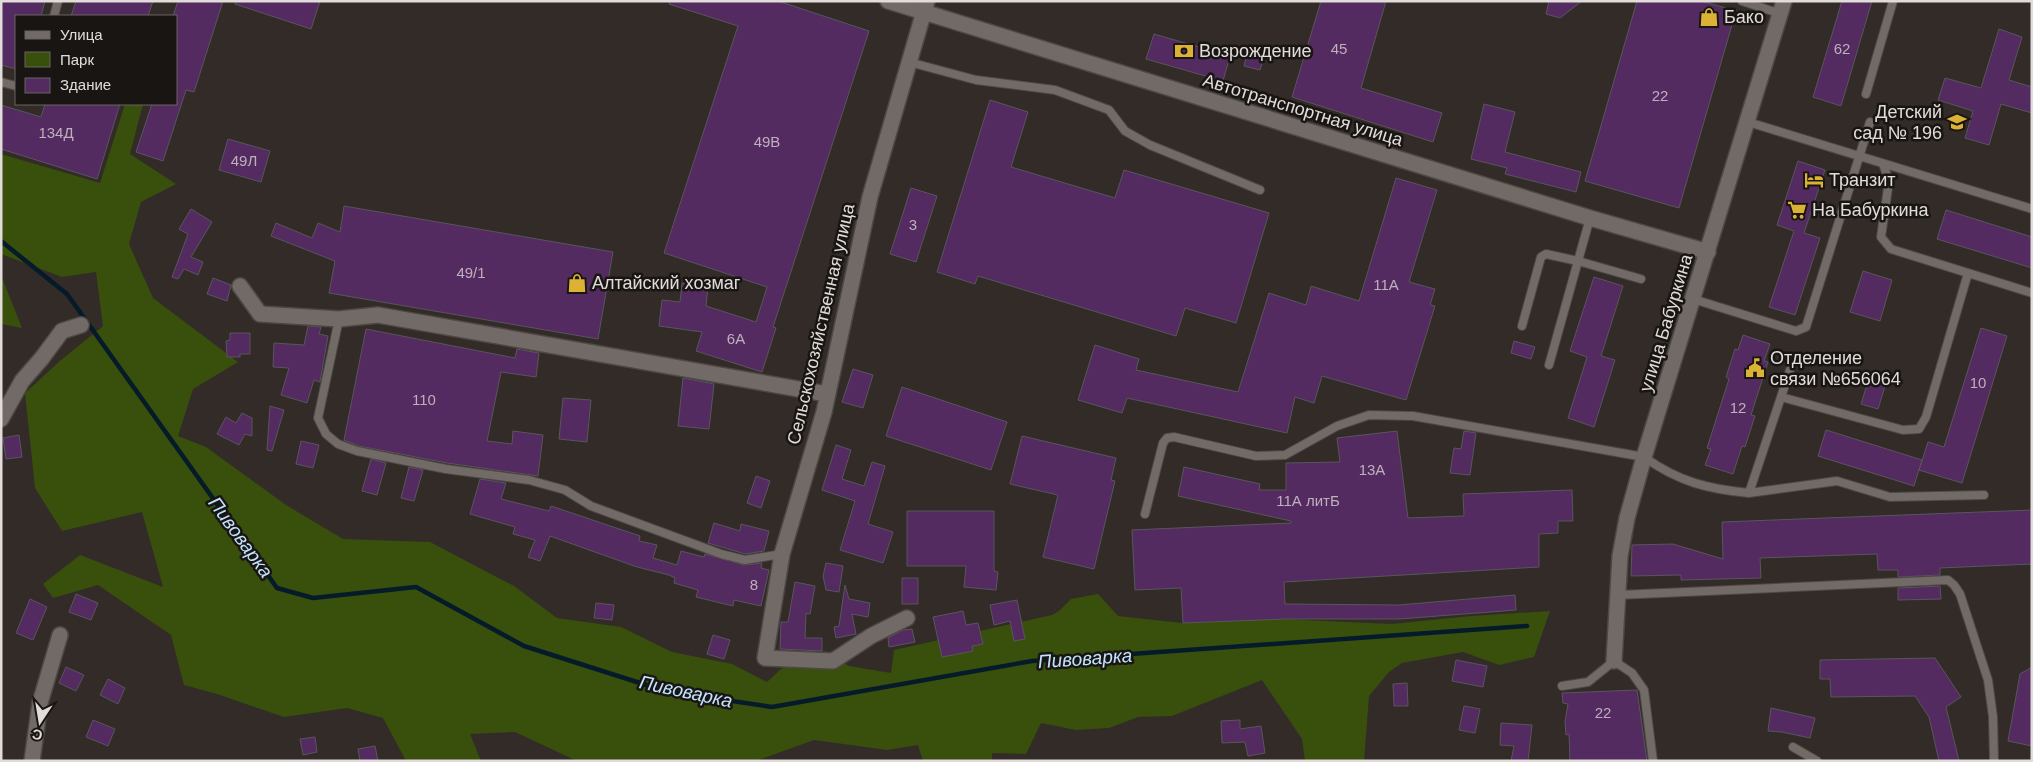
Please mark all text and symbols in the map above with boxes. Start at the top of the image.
shop icon: Бако [1698,6,1720,28]
place label: Бако [1724,7,1764,27]
legend [15,15,178,105]
text: Улица [60,26,103,43]
bank icon: Возрождение [1173,40,1195,62]
house number: 45 [1331,40,1347,57]
house number: 62 [1834,40,1850,57]
place label: Возрождение [1199,41,1311,61]
text: Парк [60,51,94,68]
street label: Автотранспортная улица [1201,70,1406,150]
text: Здание [60,76,111,93]
house number: 22 [1652,87,1668,104]
place label: Детский сад № 196 [1853,102,1942,143]
school or university icon: Детский сад № 196 [1946,111,1968,133]
house number: 134Д [38,124,74,141]
house number: 49В [754,133,780,150]
house number: 49Л [231,152,257,169]
hotel icon: Транзит [1803,169,1825,191]
place label: Транзит [1829,170,1896,190]
supermarket icon: На Бабуркина [1786,199,1808,221]
place label: На Бабуркина [1812,200,1929,220]
street label: Сельскохозяйственная улица [784,201,859,446]
house number: 3 [909,216,917,233]
street label: улица Бабуркина [1636,251,1697,394]
house number: 49/1 [456,264,486,281]
shop icon: Алтайский хозмаг [566,272,588,294]
place label: Алтайский хозмаг [592,273,741,293]
house number: 11А [1373,276,1399,293]
house number: 6А [727,330,745,347]
place label: Отделение связи №656064 [1770,348,1901,389]
public building icon: Отделение связи №656064 [1744,357,1766,379]
house number: 10 [1970,374,1986,391]
house number: 110 [412,391,436,408]
house number: 12 [1730,399,1746,416]
house number: 13А [1359,461,1385,478]
house number: 11А литБ [1276,492,1340,509]
water label: Пивоварка [204,493,277,582]
house number: 8 [750,576,758,593]
water label: Пивоварка [1037,645,1133,672]
water label: Пивоварка [637,671,734,712]
north arrow [15,697,65,747]
house number: 22 [1595,704,1611,721]
text: С [31,726,44,744]

